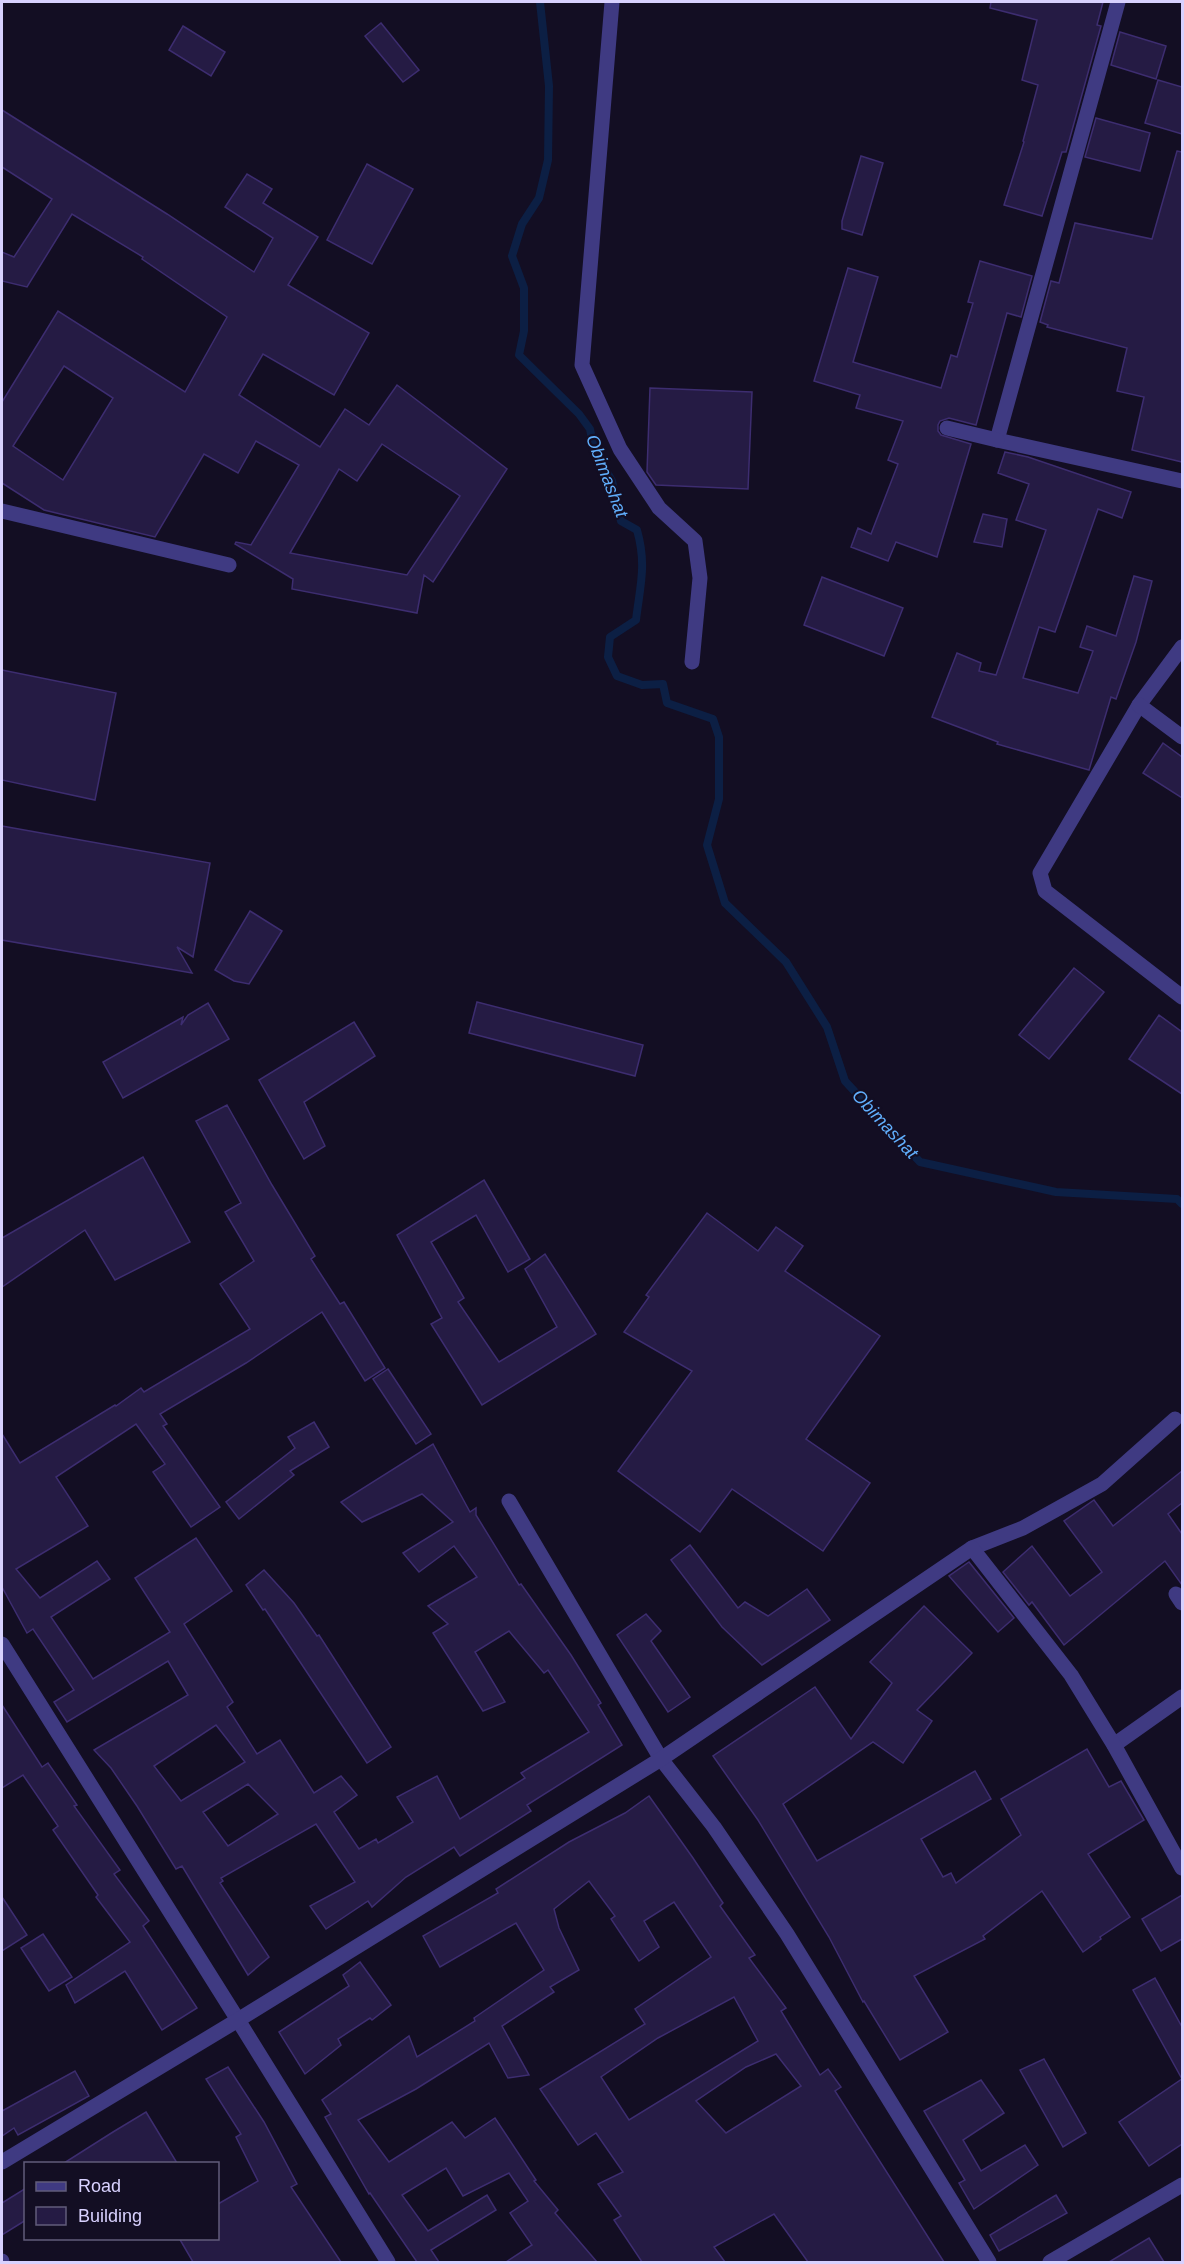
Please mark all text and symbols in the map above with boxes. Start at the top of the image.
water label: Obimashat [582,432,632,521]
water label: Obimashat [848,1085,923,1163]
legend [24,2162,219,2240]
text: Road [78,2176,121,2196]
text: Building [78,2206,142,2226]

